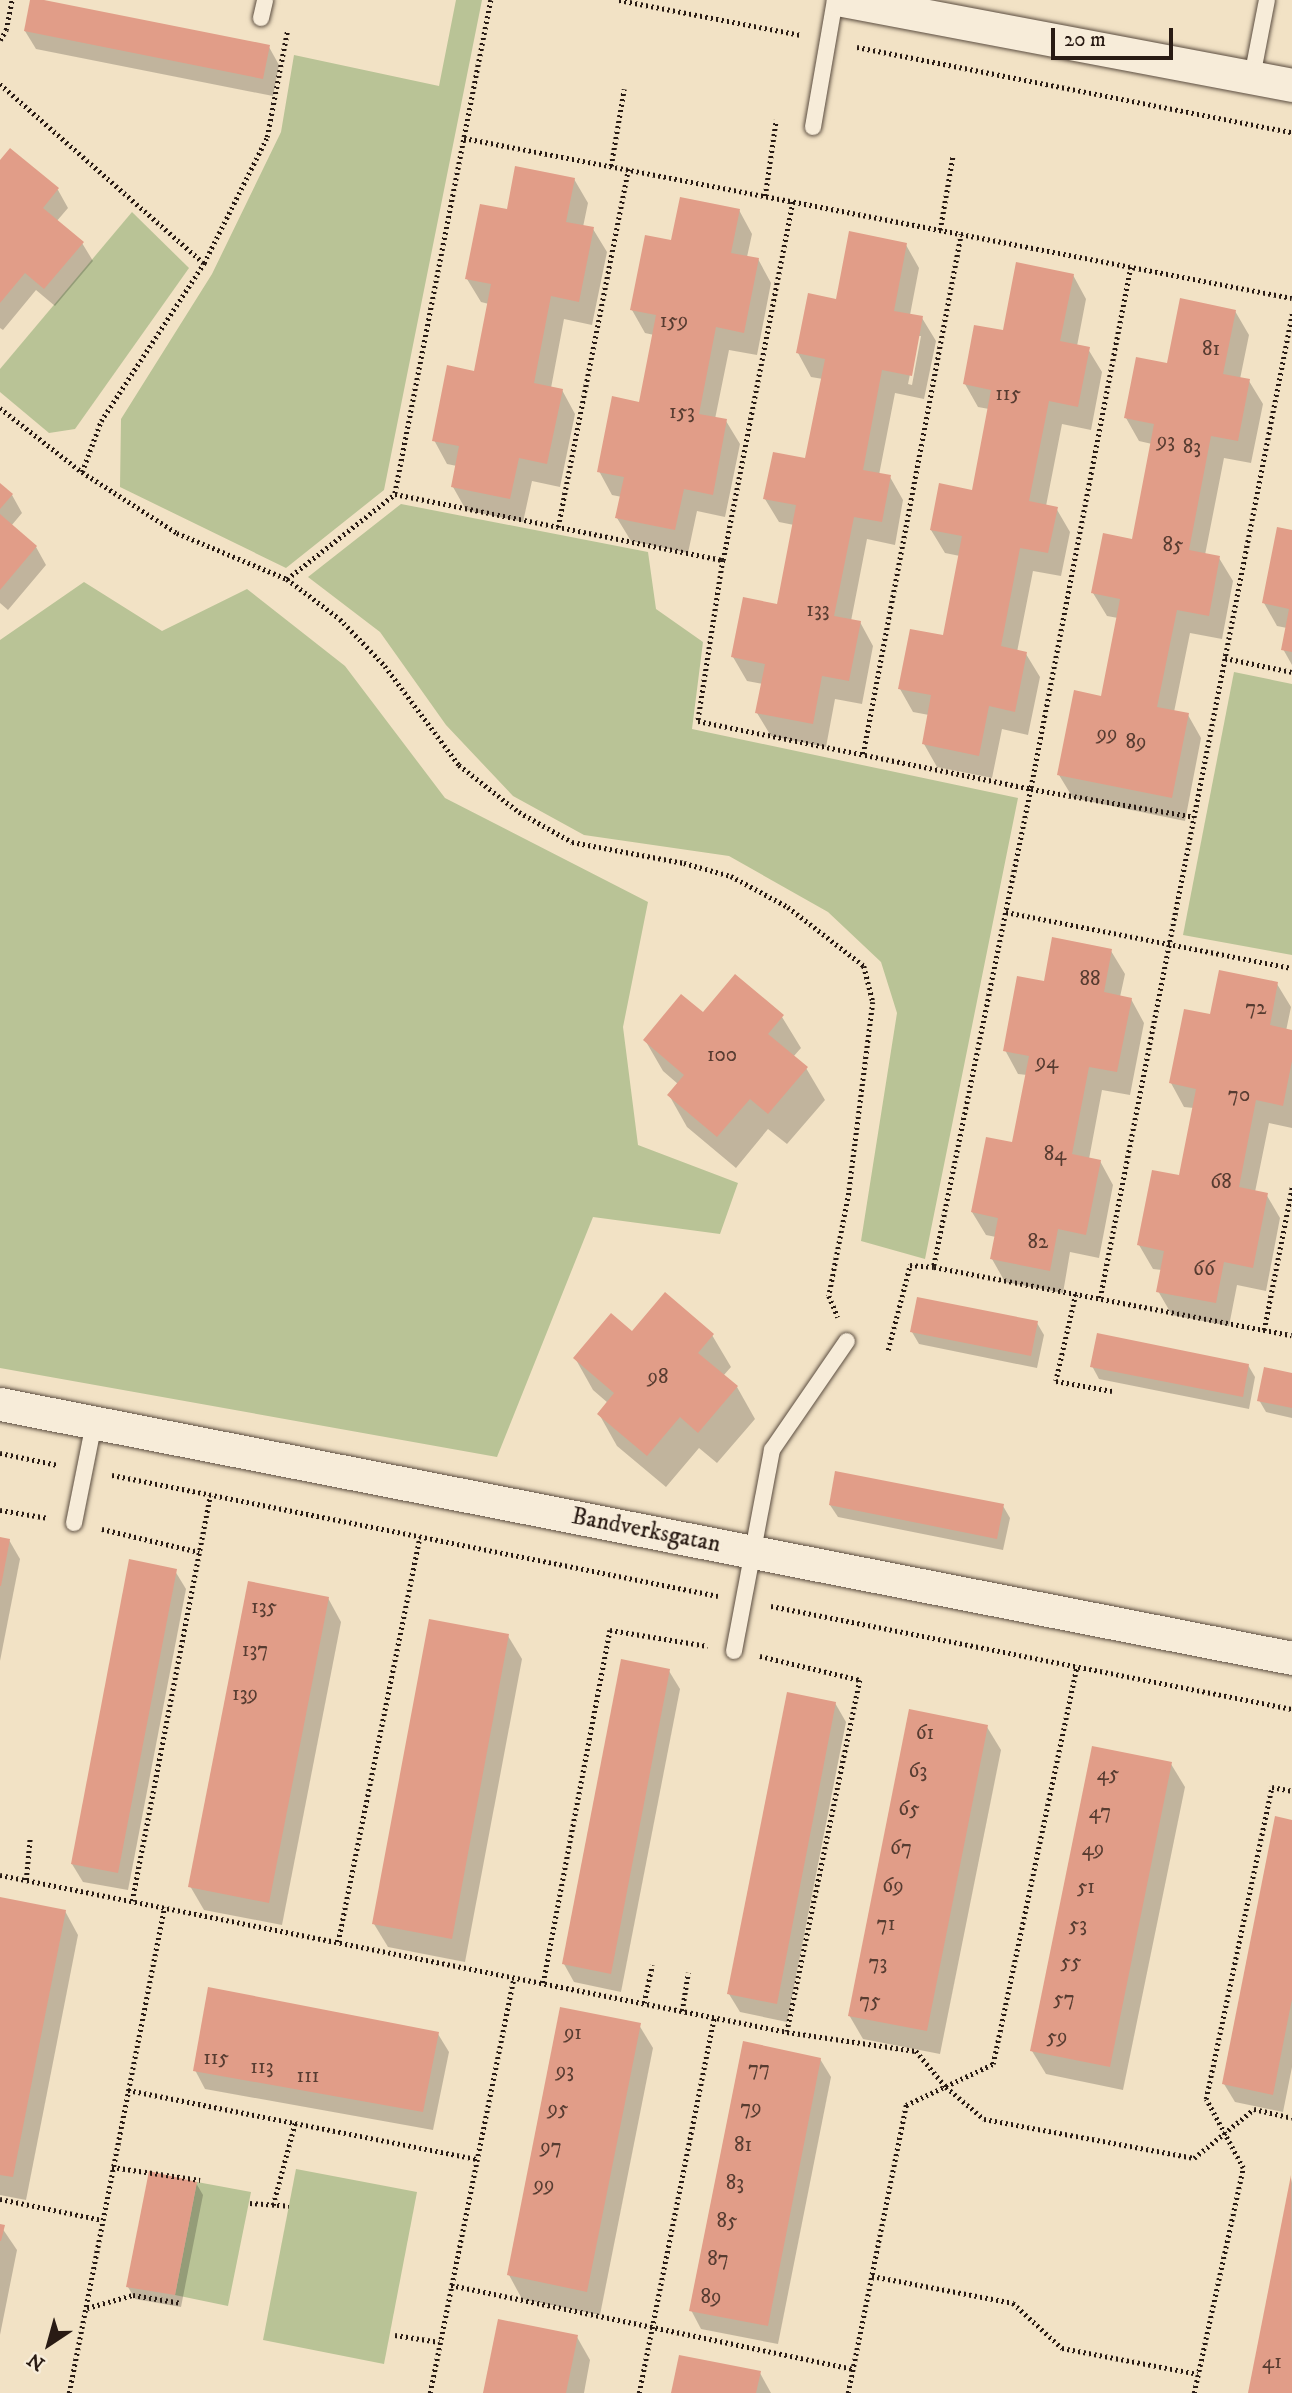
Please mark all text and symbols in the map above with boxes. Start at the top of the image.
scale bar [1054,14,1176,58]
text: 20 m [1064,27,1106,53]
house number: 159 [660,308,688,334]
house number: 81 [1202,336,1220,362]
house number: 115 [995,381,1021,407]
house number: 153 [669,399,695,425]
house number: 93 [1157,428,1175,454]
house number: 83 [1183,434,1201,460]
house number: 85 [1163,532,1183,558]
house number: 133 [806,597,830,623]
house number: 99 [1097,721,1117,747]
house number: 89 [1126,729,1146,755]
house number: 88 [1079,966,1101,992]
house number: 72 [1245,995,1267,1021]
house number: 100 [707,1042,737,1068]
house number: 94 [1036,1049,1058,1075]
house number: 70 [1228,1082,1250,1108]
house number: 84 [1044,1141,1066,1167]
house number: 68 [1210,1169,1232,1195]
house number: 82 [1028,1229,1048,1255]
house number: 66 [1193,1256,1215,1282]
house number: 98 [648,1364,668,1390]
street label: Bandverksgatan [569,1502,723,1560]
house number: 135 [251,1594,277,1620]
house number: 137 [242,1637,268,1663]
house number: 139 [232,1681,258,1707]
house number: 61 [916,1720,934,1746]
house number: 63 [909,1758,927,1784]
house number: 45 [1097,1761,1119,1787]
house number: 65 [898,1796,920,1822]
house number: 47 [1089,1799,1111,1825]
house number: 67 [890,1835,912,1861]
house number: 49 [1082,1836,1104,1862]
house number: 69 [882,1873,904,1899]
house number: 51 [1077,1874,1095,1900]
house number: 71 [877,1911,895,1937]
house number: 53 [1069,1912,1087,1938]
house number: 55 [1061,1949,1081,1975]
house number: 73 [869,1950,887,1976]
house number: 57 [1053,1986,1075,2012]
house number: 75 [859,1988,881,2014]
house number: 91 [564,2020,582,2046]
house number: 59 [1047,2024,1067,2050]
house number: 115 [203,2045,229,2071]
house number: 113 [250,2054,274,2080]
house number: 77 [748,2056,770,2082]
house number: 93 [556,2058,574,2084]
house number: 111 [296,2063,320,2089]
house number: 79 [740,2095,762,2121]
house number: 95 [548,2096,568,2122]
house number: 81 [734,2132,752,2158]
house number: 97 [540,2134,562,2160]
house number: 83 [726,2170,744,2196]
house number: 99 [534,2172,554,2198]
house number: 85 [717,2208,737,2234]
house number: 87 [707,2246,729,2272]
house number: 89 [701,2284,721,2310]
north arrow [14,2309,84,2379]
text: N [23,2348,49,2375]
house number: 41 [1262,2349,1282,2375]

